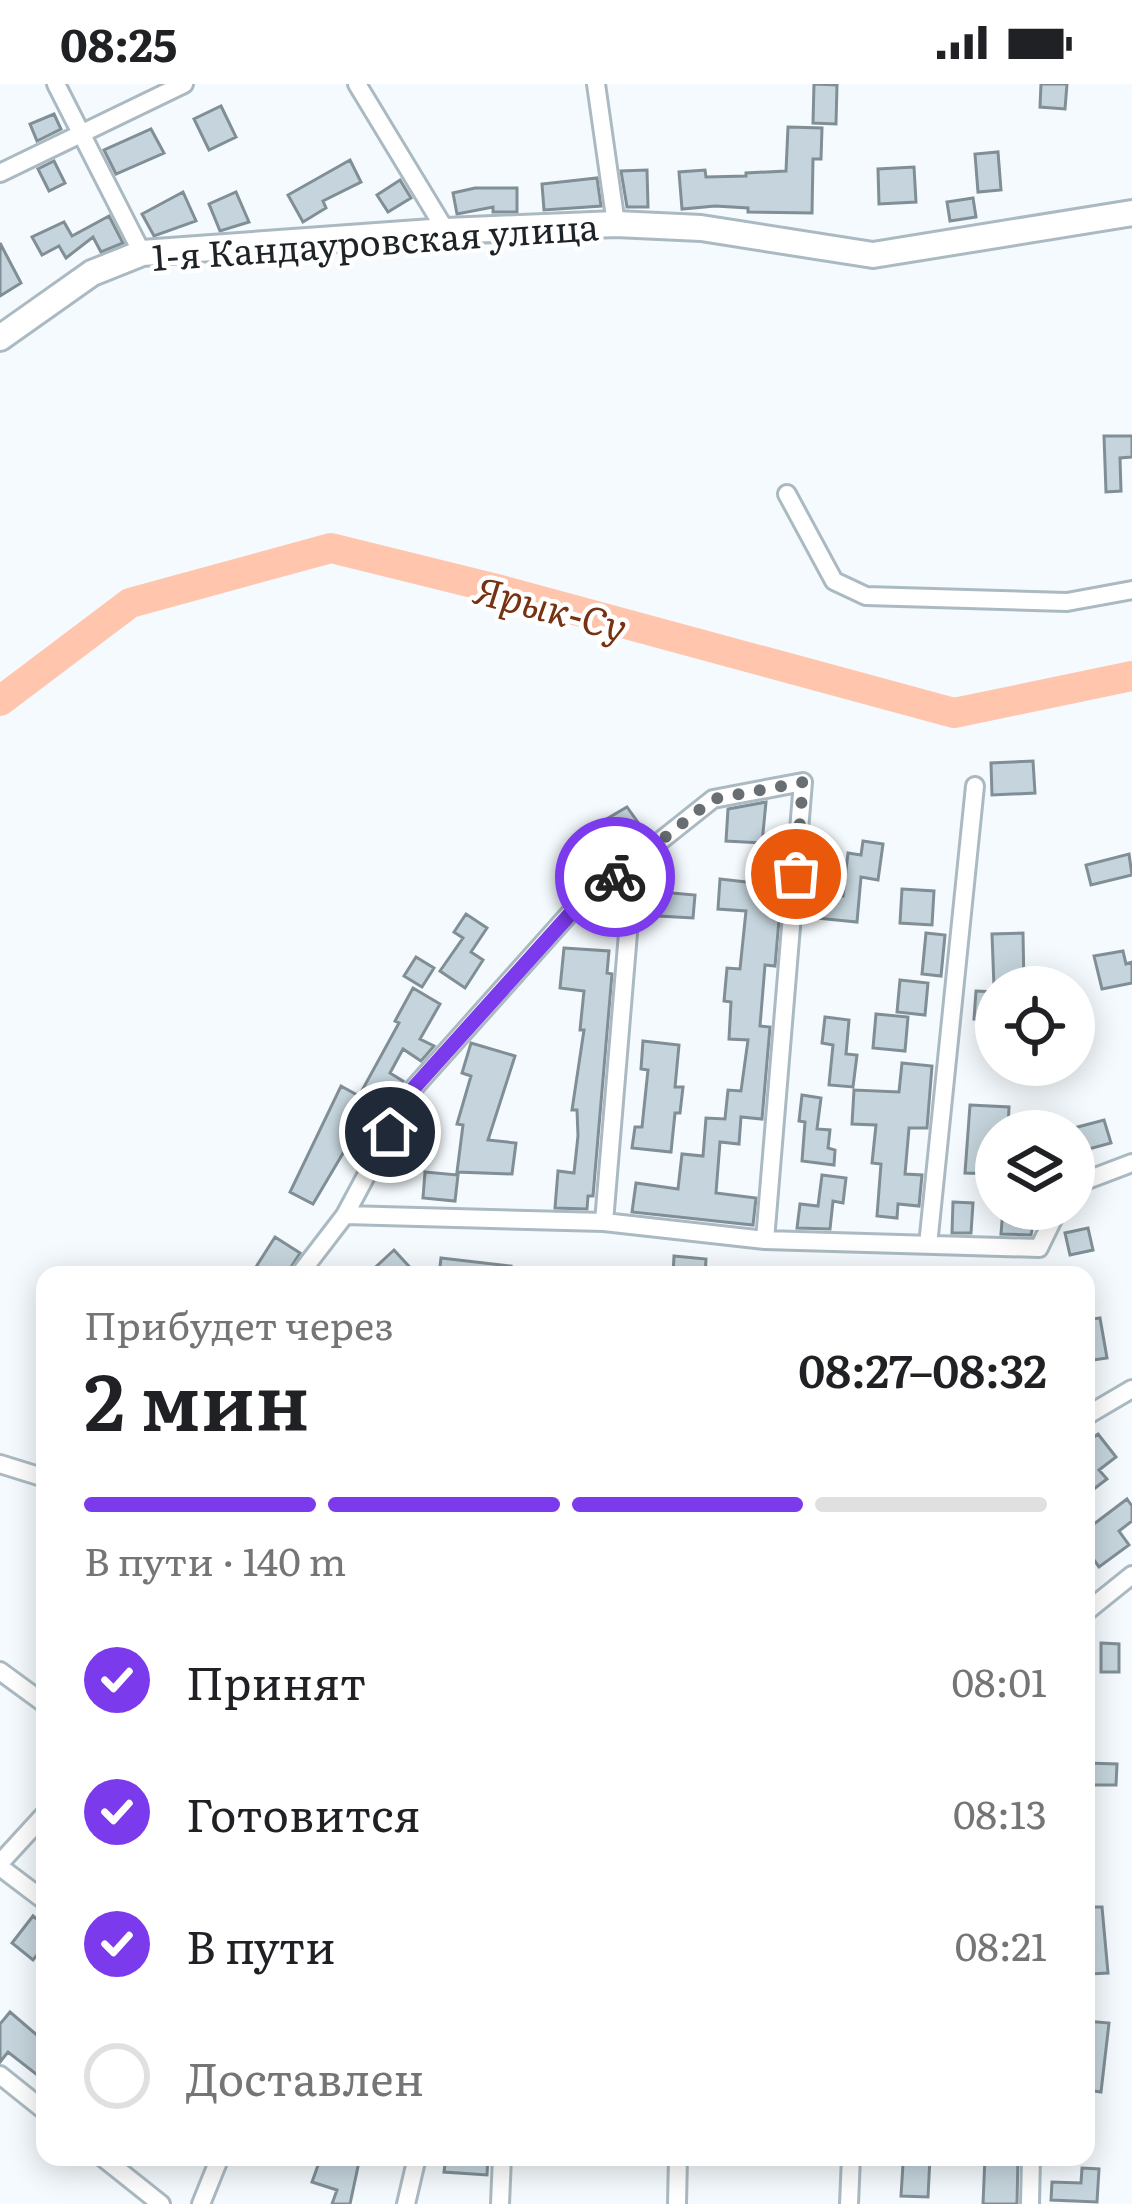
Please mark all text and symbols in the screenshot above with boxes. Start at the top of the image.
text: 08:25 [60,9,177,76]
street label: 1-я Кандауровская улица [150,198,601,282]
water label: Ярык-Су [468,558,634,654]
courier [555,817,675,937]
pin [745,823,847,925]
icon: bag [763,841,829,907]
icon: bike [582,844,648,910]
map controls [975,966,1095,1230]
button: locate [975,966,1095,1086]
pin [339,1081,441,1183]
icon: home [357,1099,423,1165]
button: layers [975,1110,1095,1230]
text: Прибудет через [84,1294,394,1352]
text: 08:27–08:32 [798,1335,1047,1402]
text: 2 мин [84,1339,310,1455]
text: В пути · 140 m [84,1530,346,1588]
icon: check [84,1647,150,1713]
text: Принят [186,1647,366,1714]
text: 08:01 [952,1651,1047,1709]
icon: check [84,1779,150,1845]
text: Готовится [186,1779,421,1846]
text: 08:13 [953,1783,1047,1841]
icon: check [84,1911,150,1977]
text: В пути [186,1911,336,1978]
text: 08:21 [955,1915,1047,1973]
text: Доставлен [186,2043,424,2110]

